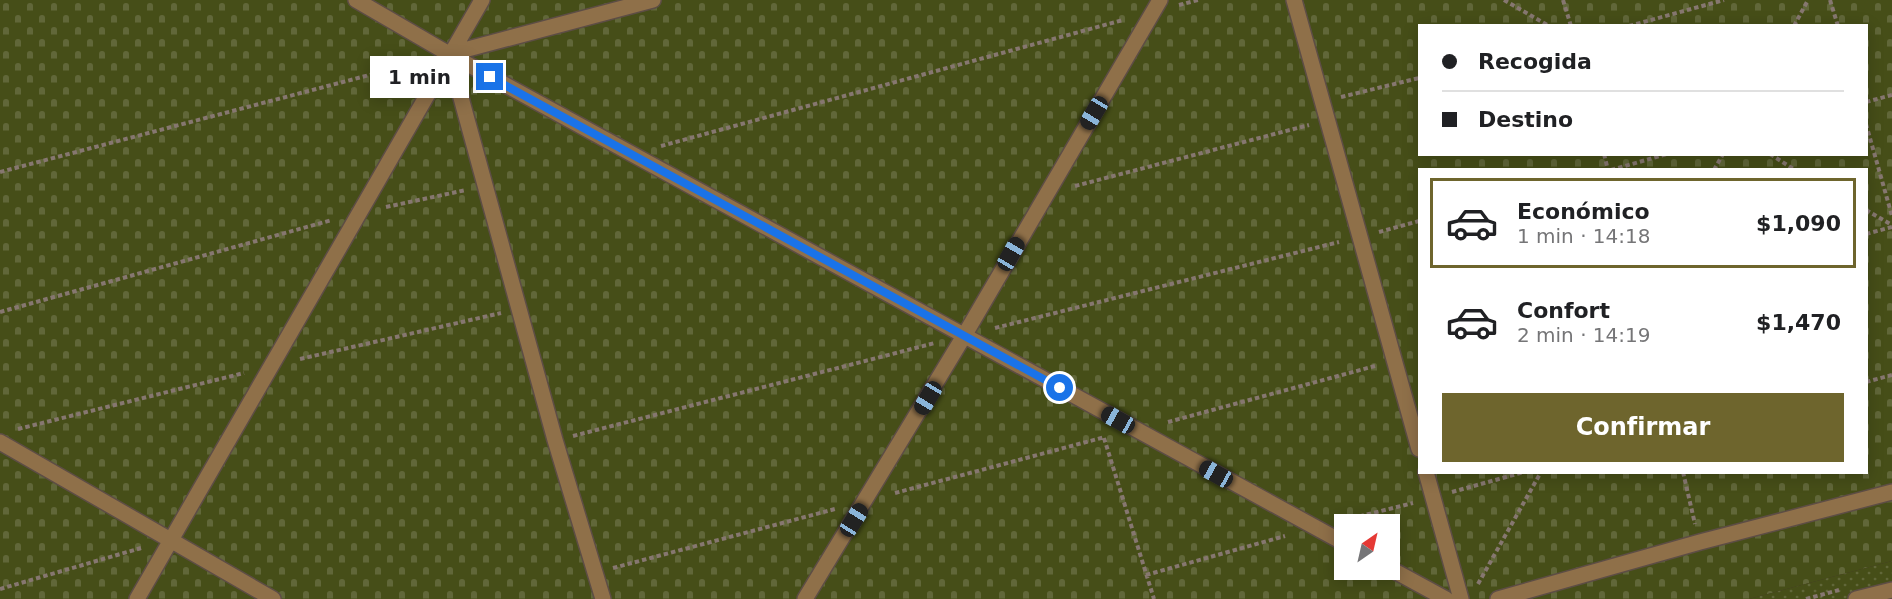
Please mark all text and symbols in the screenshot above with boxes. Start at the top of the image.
text: Recogida [1478,49,1592,74]
callout: 1 min [370,56,469,98]
route end [476,63,503,90]
text: 1 min [388,65,451,89]
car [1077,93,1111,133]
text: Destino [1478,107,1573,132]
icon: car [1445,196,1499,250]
text: Económico [1517,199,1650,224]
text: $1,090 [1756,211,1841,236]
text: 1 min · 14:18 [1517,224,1651,248]
car [994,234,1028,274]
icon: car [1445,295,1499,349]
text: Confort [1517,298,1610,323]
text: $1,470 [1756,310,1841,335]
text: 2 min · 14:19 [1517,323,1651,347]
route start [1046,374,1073,401]
car [911,378,945,418]
button: Confirmar [1442,393,1844,462]
car [1098,403,1138,437]
car [1196,457,1236,491]
car [837,500,871,540]
north arrow [1334,514,1400,580]
map controls [1334,514,1400,580]

